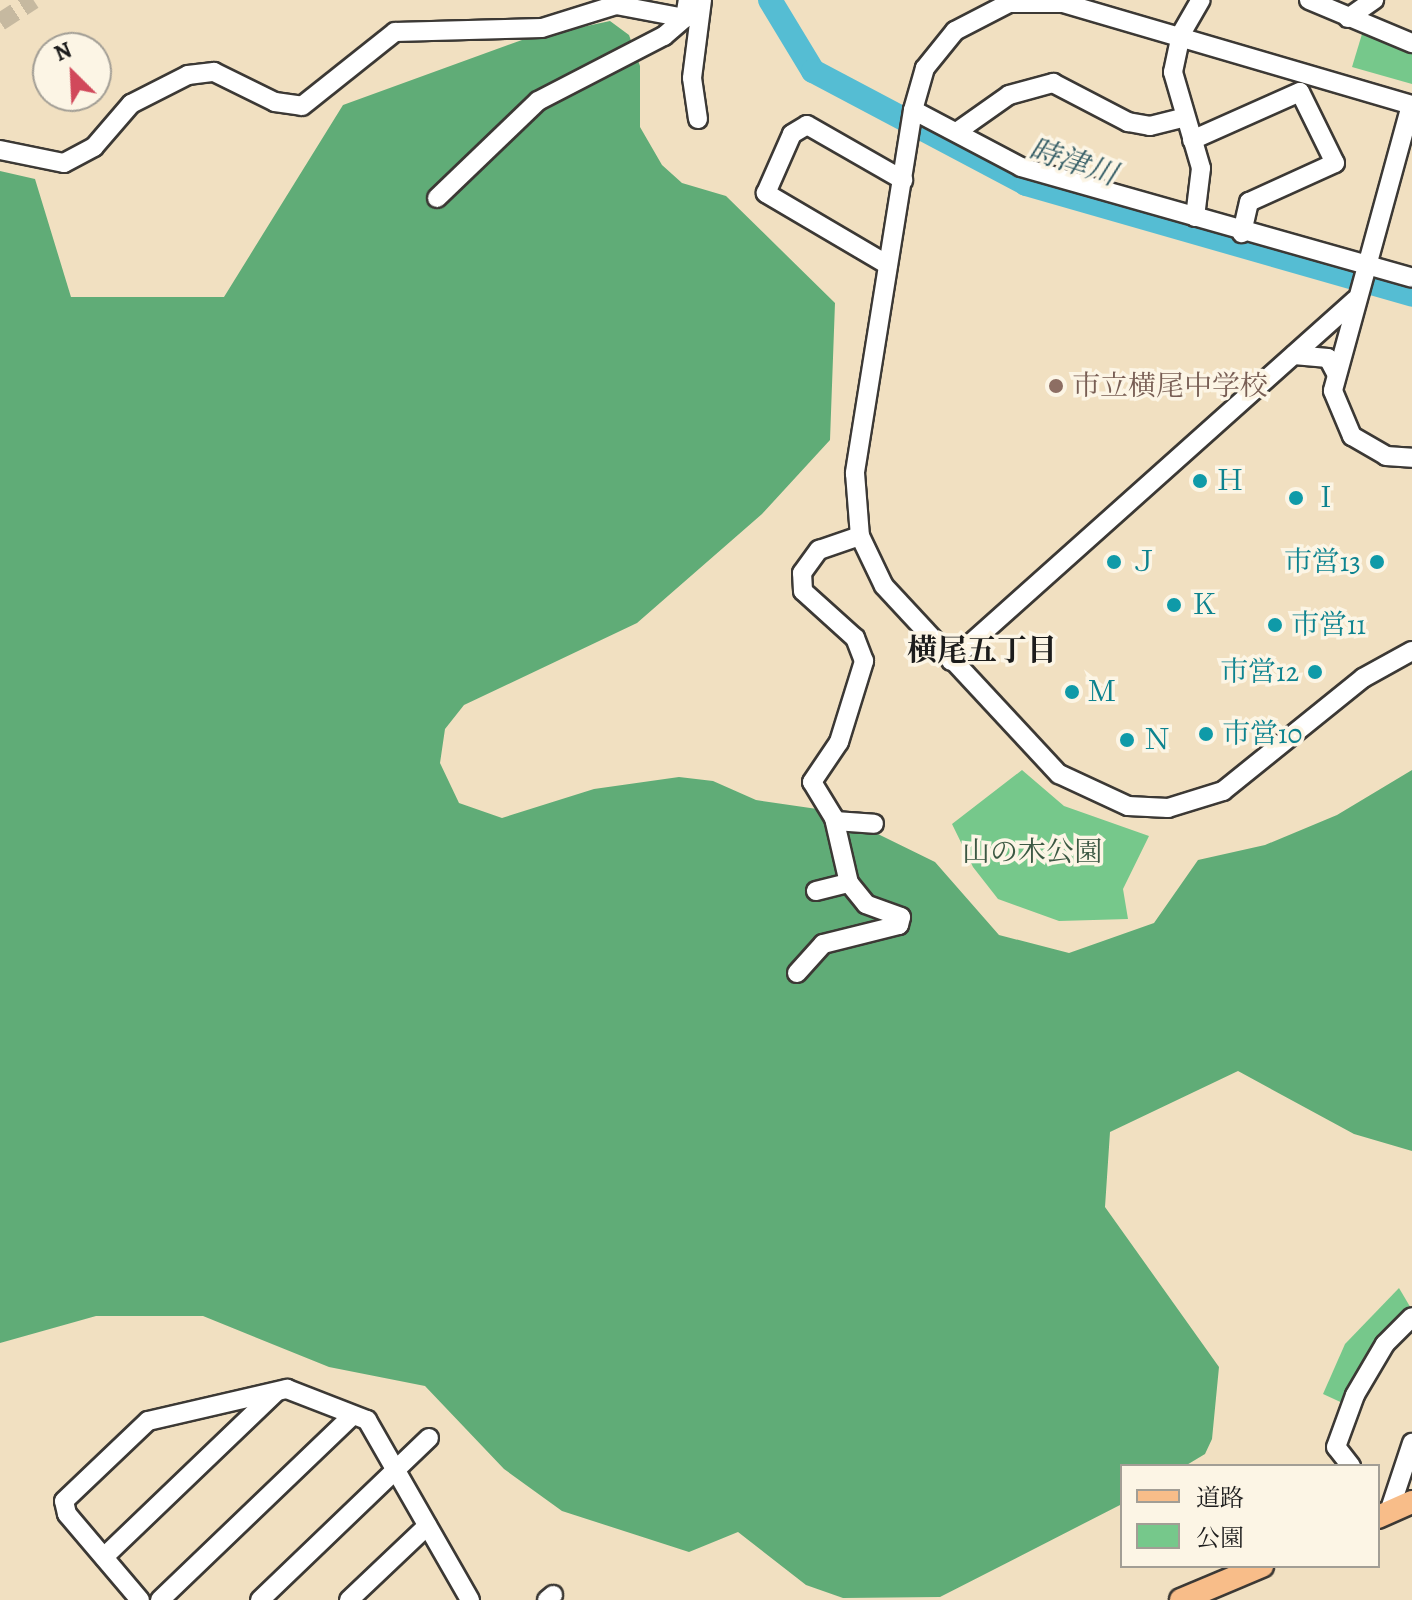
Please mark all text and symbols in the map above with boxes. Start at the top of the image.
north arrow [32,32,112,112]
text: N [50,35,76,69]
water label: 時津川 [1025,131,1121,193]
place label: 市立横尾中学校 [1072,369,1268,403]
marker: 市立横尾中学校 [1047,377,1065,395]
place label: Ｈ [1216,464,1244,498]
marker: Ｈ [1191,472,1209,490]
place label: Ｉ [1312,481,1340,515]
marker: Ｉ [1287,489,1305,507]
place label: Ｊ [1130,545,1158,579]
place label: 市営13 [1284,545,1361,579]
marker: Ｊ [1105,553,1123,571]
marker: 市営13 [1368,553,1386,571]
place label: Ｋ [1190,588,1218,622]
marker: Ｋ [1165,596,1183,614]
place label: 市営11 [1291,608,1366,642]
marker: 市営11 [1266,616,1284,634]
district label: 横尾五丁目 [907,632,1057,668]
place label: 市営12 [1220,655,1299,689]
marker: 市営12 [1306,663,1324,681]
place label: Ｍ [1088,675,1116,709]
marker: Ｍ [1063,683,1081,701]
place label: 市営10 [1222,717,1302,751]
place label: Ｎ [1143,723,1171,757]
marker: 市営10 [1197,725,1215,743]
marker: Ｎ [1118,731,1136,749]
park label: 山の木公園 [962,835,1102,869]
legend [1120,1464,1380,1568]
text: 道路 [1196,1482,1244,1514]
text: 公園 [1196,1522,1244,1554]

